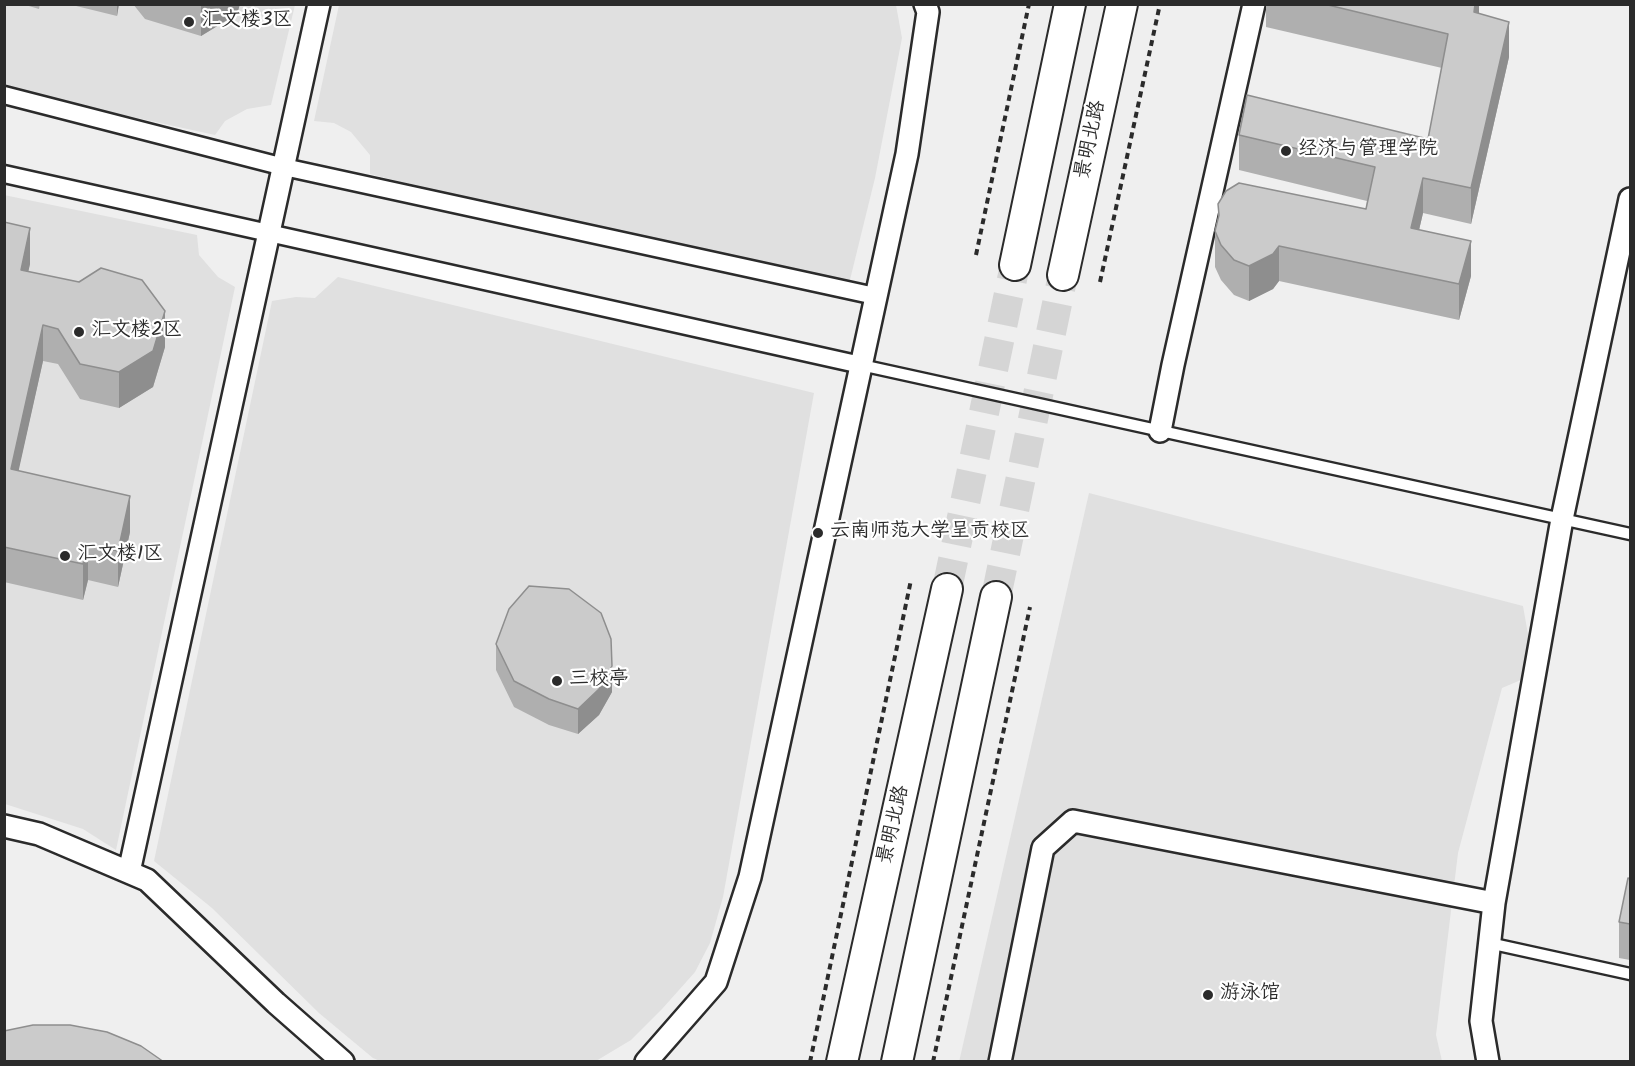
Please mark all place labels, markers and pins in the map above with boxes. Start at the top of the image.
place label: 汇文楼3区 [201,10,292,34]
marker: 汇文楼3区 [182,15,196,29]
place label: 经济与管理学院 [1298,139,1438,163]
marker: 经济与管理学院 [1279,144,1293,158]
place label: 汇文楼2区 [91,320,183,344]
marker: 汇文楼2区 [72,325,86,339]
place label: 云南师范大学呈贡校区 [830,521,1030,545]
marker: 云南师范大学呈贡校区 [811,526,825,540]
place label: 汇文楼1区 [77,544,163,568]
marker: 汇文楼1区 [58,549,72,563]
place label: 三校亭 [569,669,629,693]
marker: 三校亭 [550,674,564,688]
place label: 游泳馆 [1220,983,1280,1007]
marker: 游泳馆 [1201,988,1215,1002]

